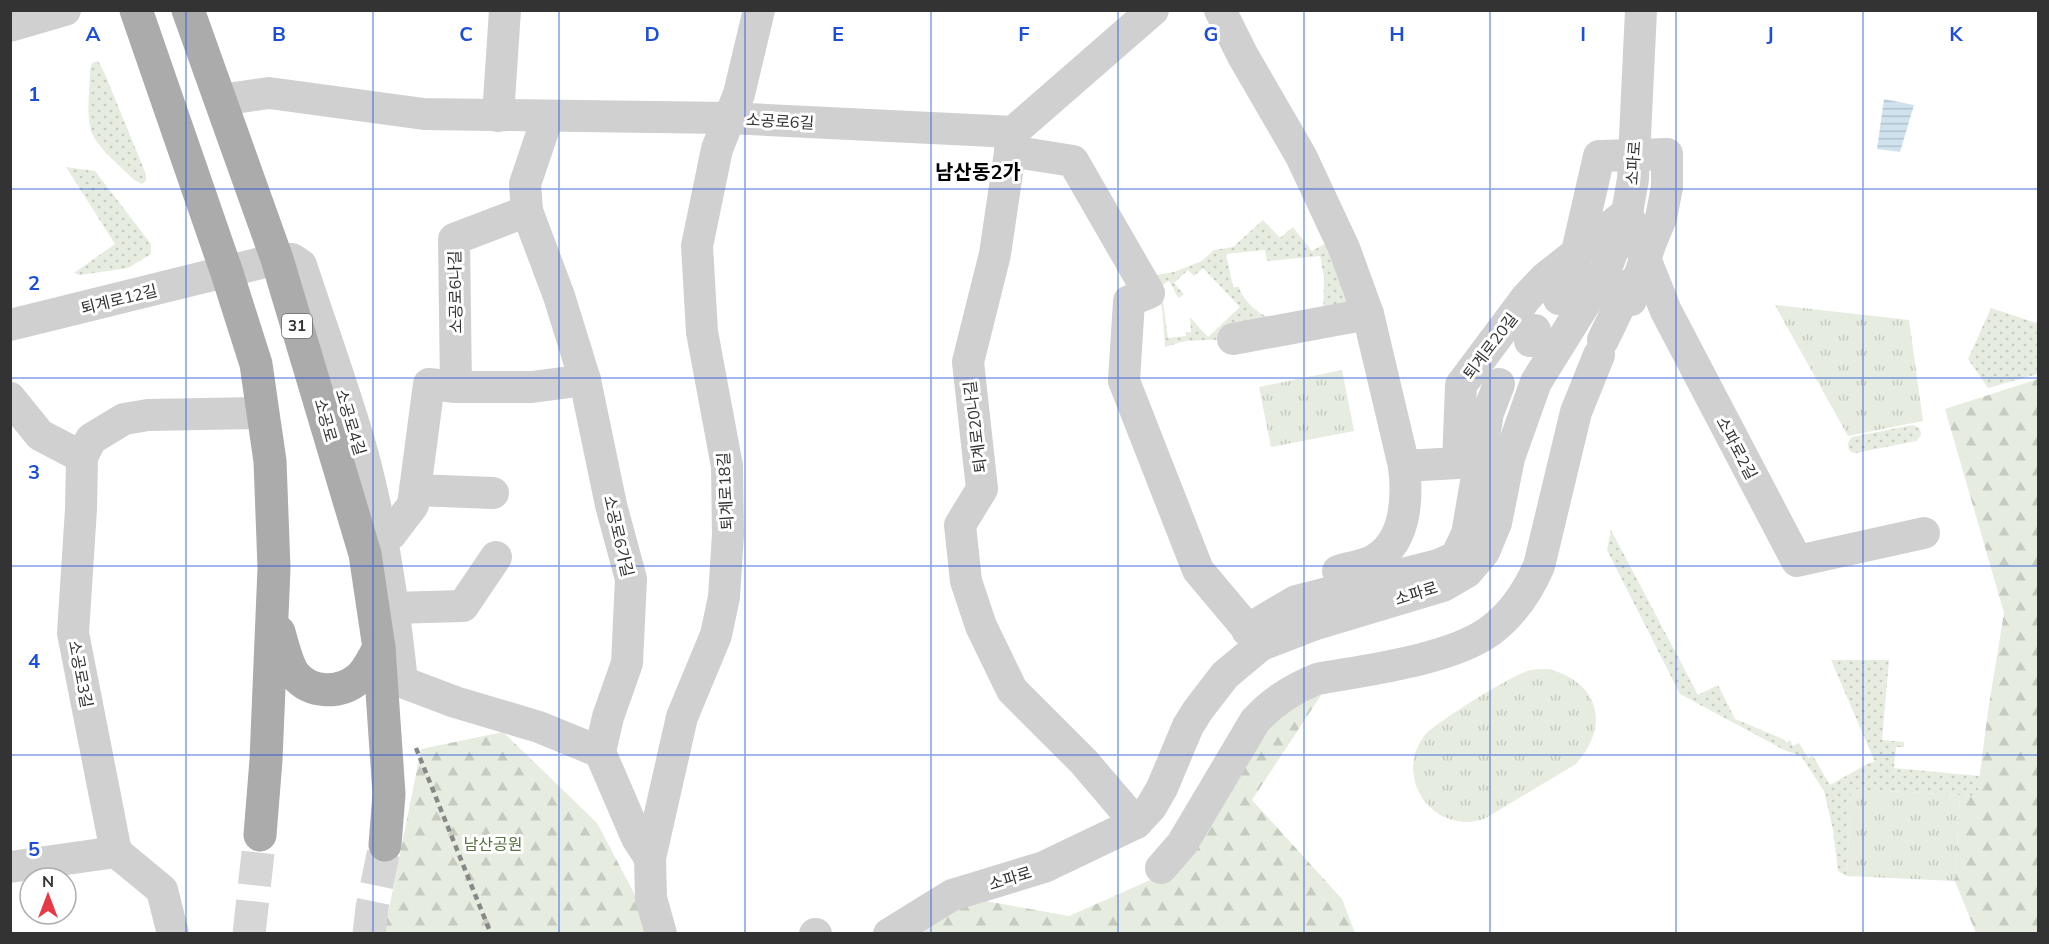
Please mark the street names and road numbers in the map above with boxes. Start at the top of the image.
street label: 소공로6길 [745,109,815,133]
street label: 소파로 [1621,140,1645,186]
street label: 소공로6나길 [444,250,466,334]
street label: 퇴계로12길 [79,280,159,318]
street label: 퇴계로20길 [1459,309,1521,383]
road number: 31 [282,314,312,338]
street label: 퇴계로20나길 [959,380,991,474]
street label: 소공로4길 [331,386,371,458]
street label: 소공로 [310,396,342,444]
street label: 소파로2길 [1712,413,1762,483]
street label: 퇴계로18길 [713,451,737,531]
street label: 소공로6가길 [600,493,638,579]
street label: 소파로 [1392,577,1440,609]
street label: 소공로3길 [65,638,97,710]
street label: 소파로 [986,862,1034,894]

